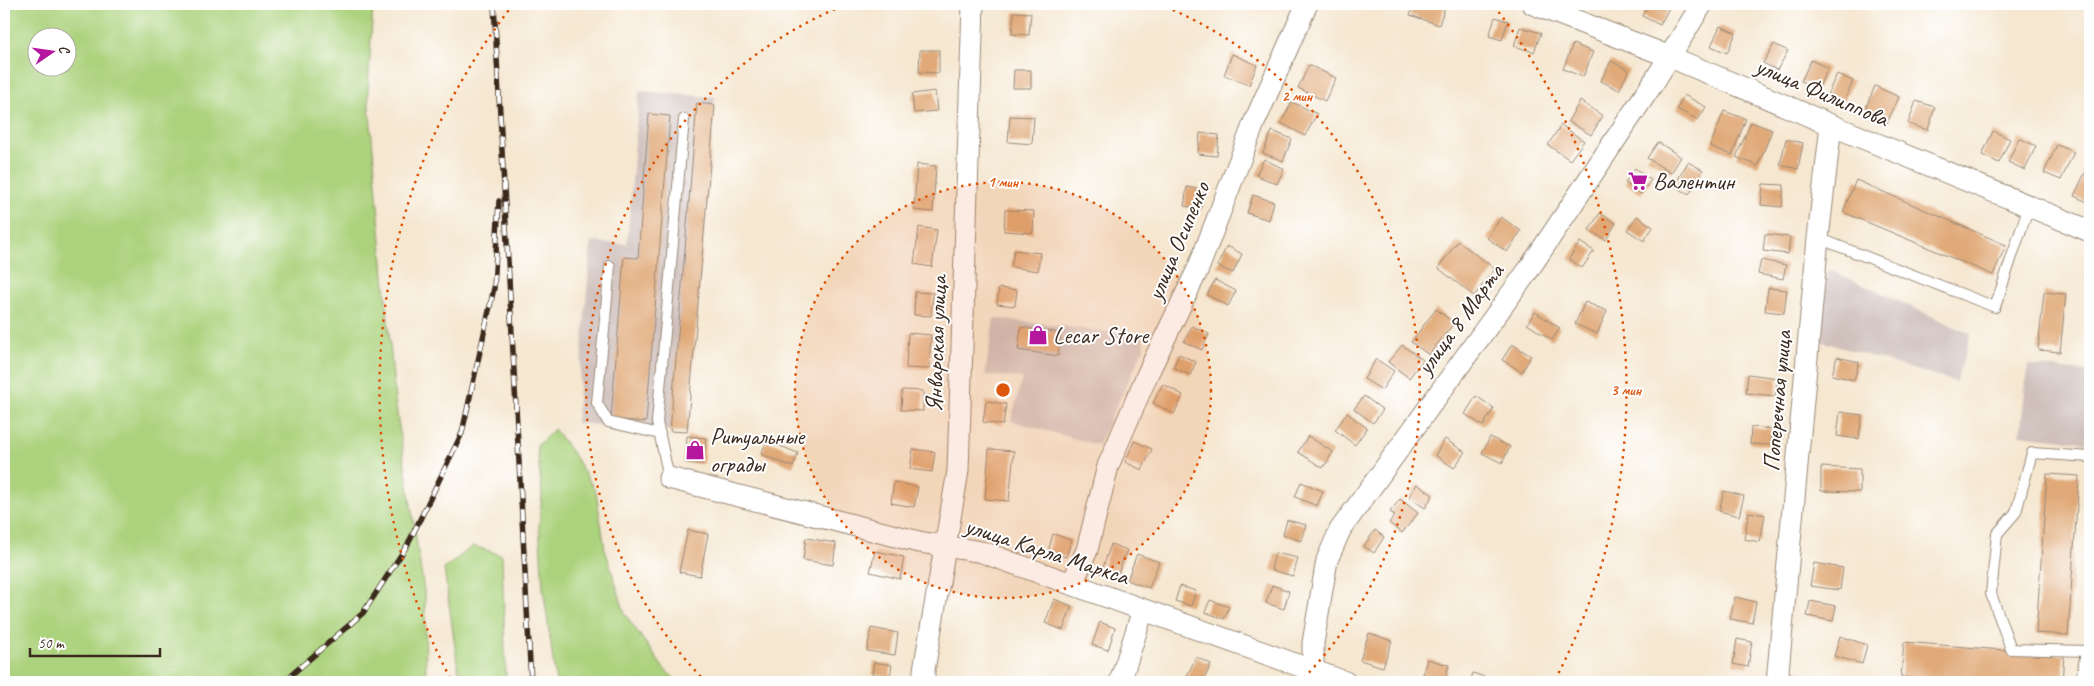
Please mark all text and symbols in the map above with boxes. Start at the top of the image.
north arrow [28,28,78,78]
text: С [55,44,74,57]
street label: улица Филиппова [1749,50,1894,134]
text: 2 мин [1282,87,1314,106]
place label: Валентин [1653,166,1736,196]
supermarket icon: Валентин [1627,170,1649,192]
text: 1 мин [988,173,1020,192]
street label: улица Осипенко [1139,176,1217,307]
street label: улица 8 Марта [1409,257,1511,382]
street label: Январская улица [919,273,953,413]
place label: Lecar Store [1053,320,1150,350]
shop icon: Lecar Store [1027,324,1049,346]
street label: Поперечная улица [1756,328,1798,473]
centre of rings [994,381,1012,399]
text: 3 мин [1611,381,1643,400]
place label: Ритуальные ограды [710,421,806,479]
shop icon: Ритуальные ограды [684,439,706,461]
street label: улица Карла Маркса [959,510,1134,592]
scale bar [30,626,160,658]
text: 50 m [38,634,65,653]

